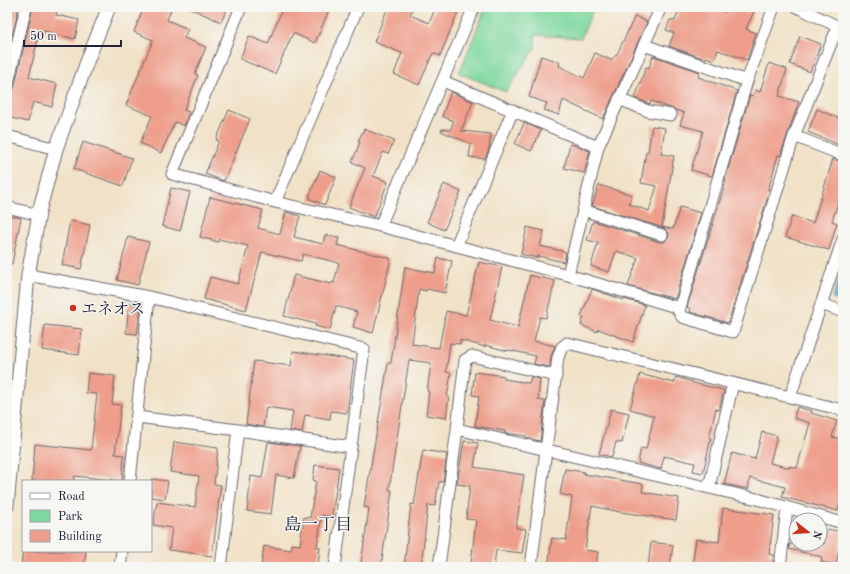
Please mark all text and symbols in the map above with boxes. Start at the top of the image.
scale bar [24,22,121,48]
text: 50 m [30,30,57,43]
place label: エネオス [81,300,145,318]
marker: エネオス [68,303,78,313]
legend [22,480,152,552]
text: Road [58,491,85,503]
text: Park [58,511,83,523]
north arrow [788,512,828,552]
district label: 島一丁目 [284,515,352,534]
text: N [809,529,823,541]
text: Building [58,531,102,543]

